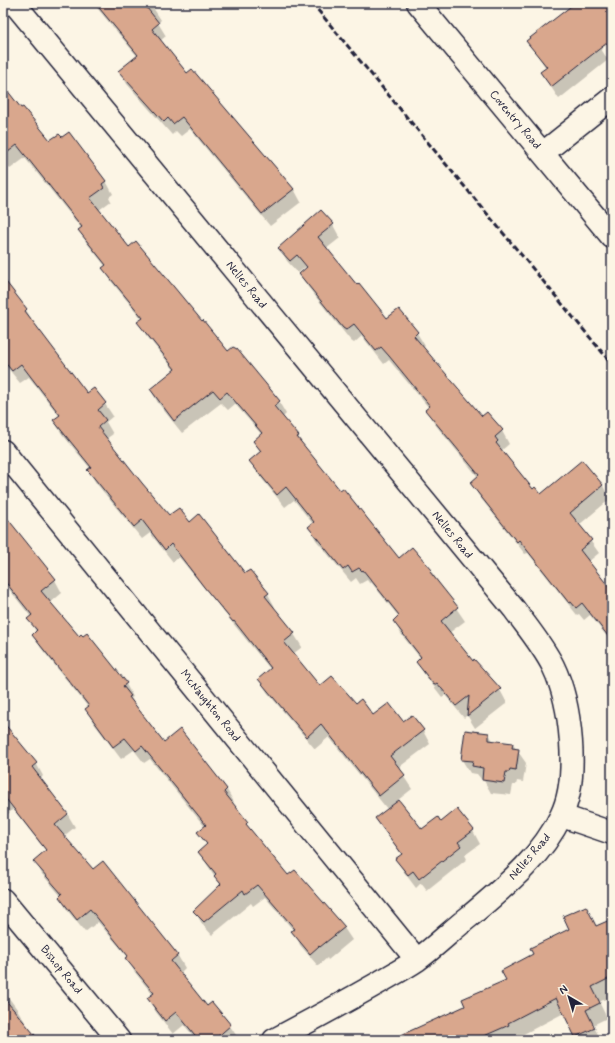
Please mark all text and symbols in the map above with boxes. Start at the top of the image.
street label: Coventry Road [485,87,545,153]
street label: Nelles Road [222,258,270,312]
street label: Nelles Road [428,508,476,562]
street label: McNaughton Road [176,667,244,745]
street label: Nelles Road [505,830,555,884]
street label: Bishop Road [36,942,86,998]
north arrow [549,977,589,1017]
text: N [556,982,571,998]

